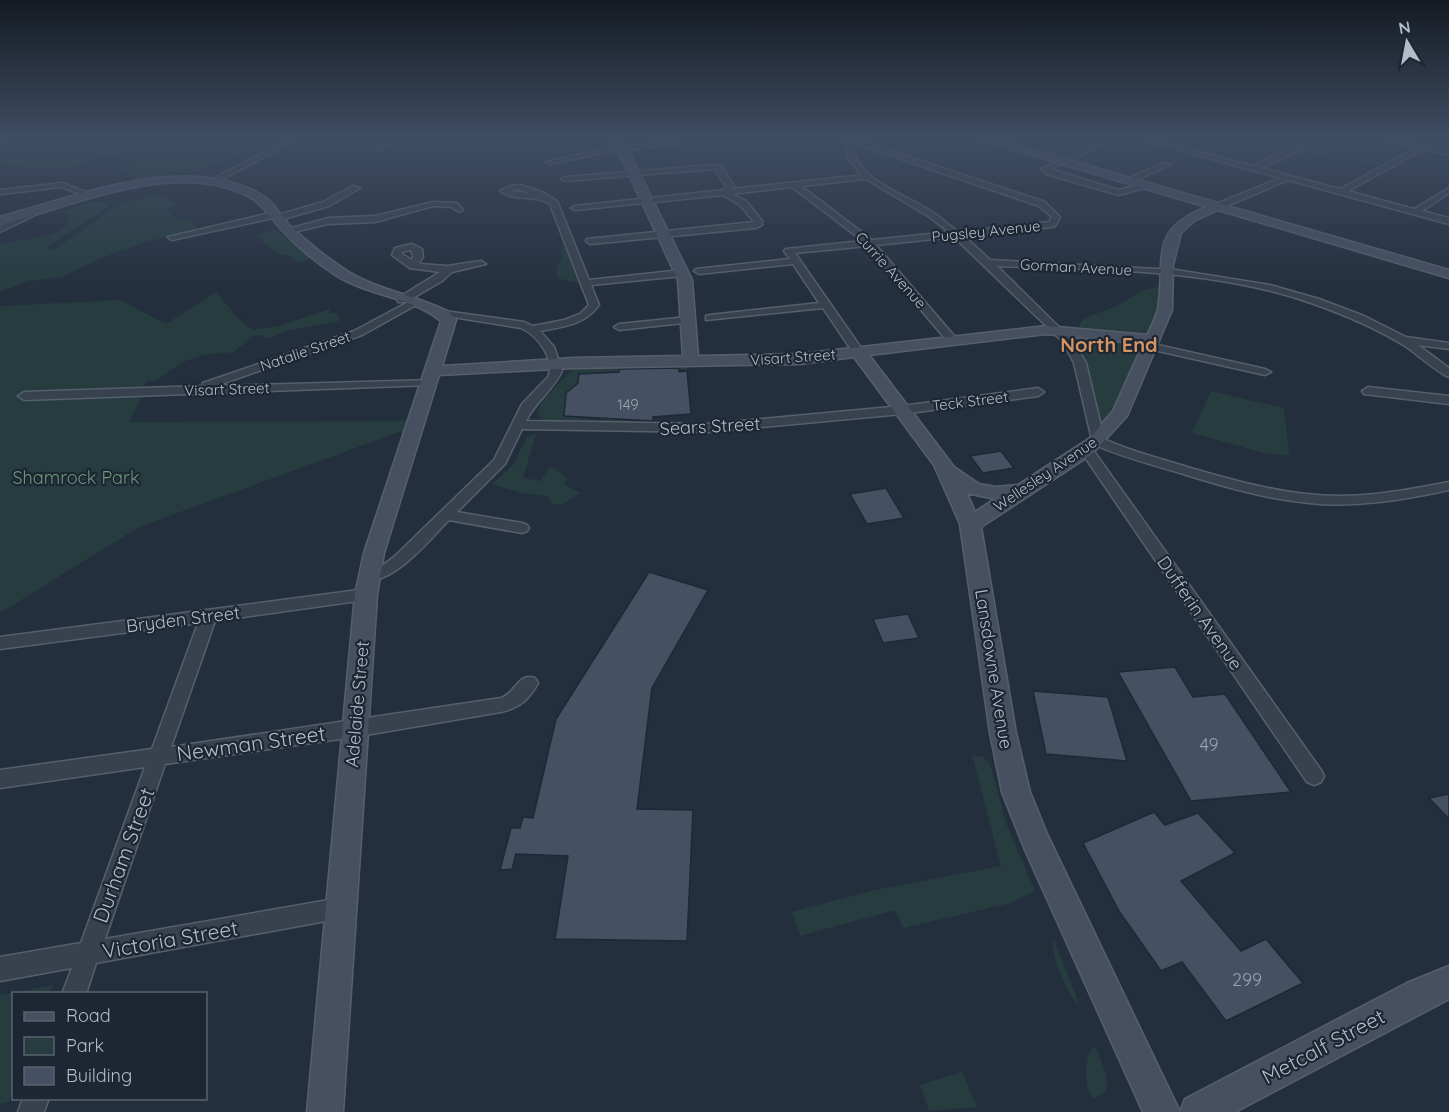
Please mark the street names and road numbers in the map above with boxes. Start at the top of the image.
street label: Pugsley Avenue [931,216,1041,246]
street label: Currie Avenue [851,228,931,312]
street label: Gorman Avenue [1020,255,1132,279]
street label: Natalie Street [257,327,353,375]
street label: Visart Street [750,345,836,369]
street label: Visart Street [184,378,270,400]
street label: Teck Street [931,387,1009,415]
street label: Sears Street [659,412,761,440]
street label: Wellesley Avenue [990,432,1100,516]
street label: Dufferin Avenue [1152,552,1248,674]
street label: Lansdowne Avenue [970,587,1018,751]
street label: Bryden Street [125,601,241,637]
street label: Adelaide Street [340,640,374,768]
street label: Newman Street [175,720,327,766]
street label: Durham Street [86,784,160,926]
street label: Victoria Street [100,914,240,964]
street label: Metcalf Street [1257,1003,1389,1089]

